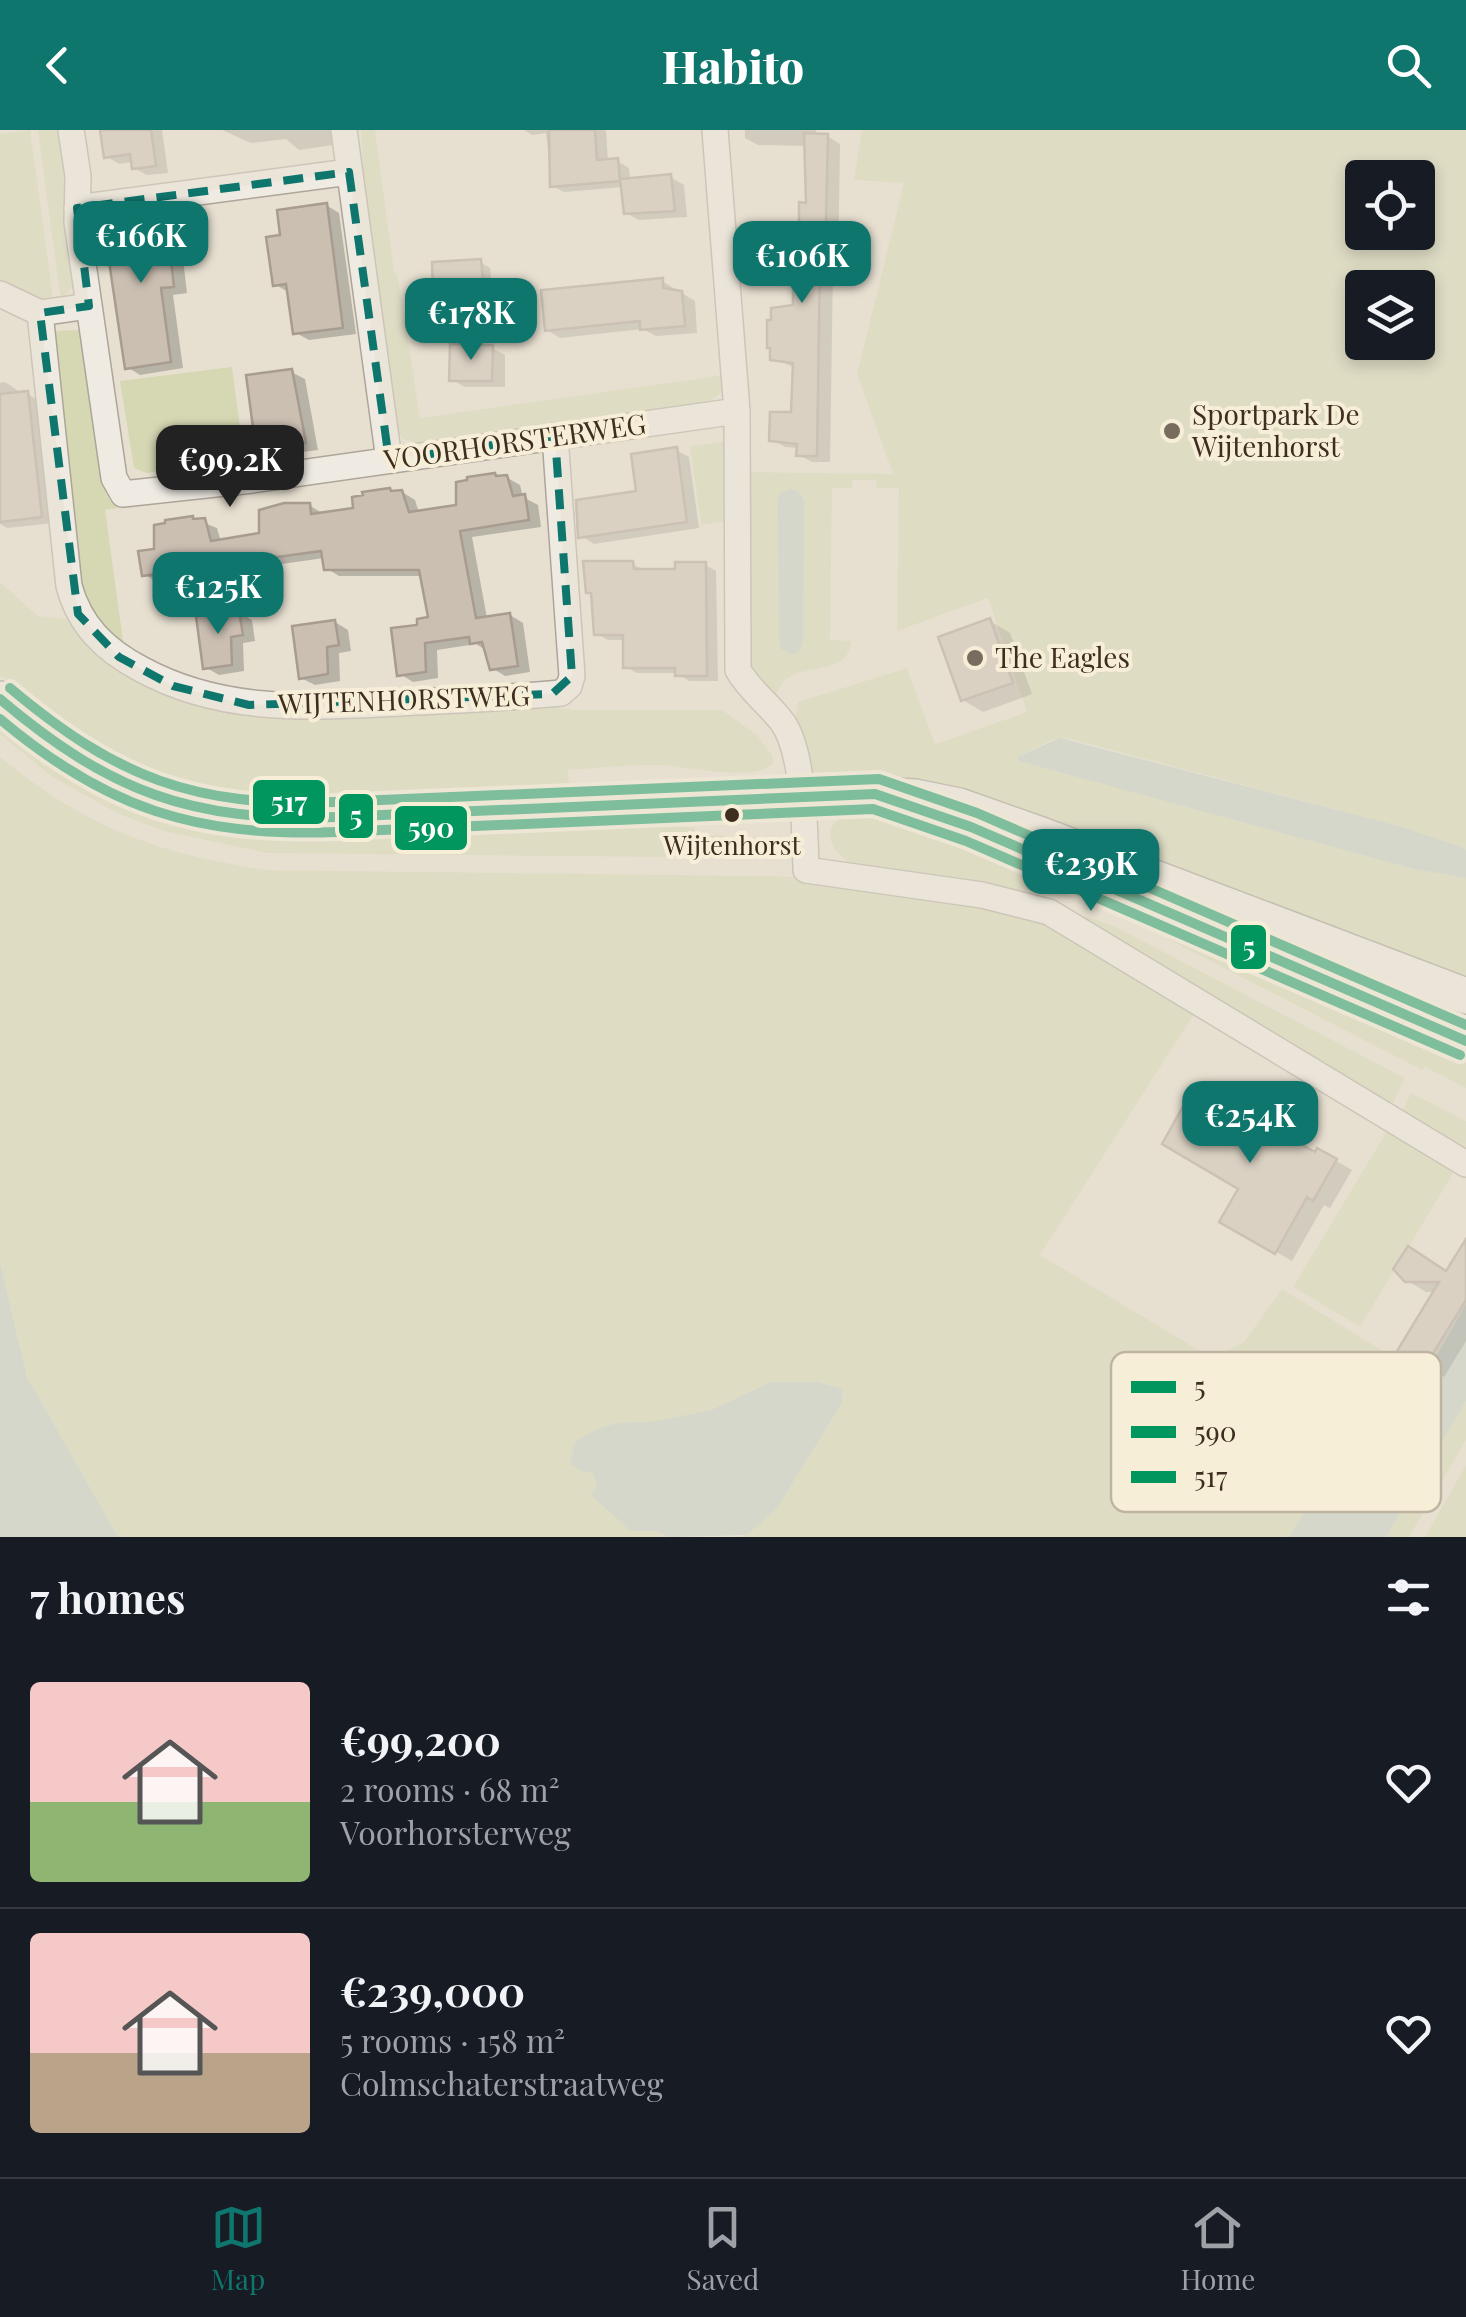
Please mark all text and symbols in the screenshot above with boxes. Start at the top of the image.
text: Habito [662,35,804,95]
icon: back [30,38,85,93]
icon: search [1381,38,1436,93]
map controls [1345,160,1435,360]
button: locate [1345,160,1435,250]
pin: €166K [71,201,211,286]
text: €166K [95,212,187,255]
pin: €106K [732,221,872,306]
text: €106K [755,232,849,275]
button: layers [1345,270,1435,360]
pin: €178K [401,278,541,363]
text: €178K [427,289,515,332]
place label: Sportpark De Wijtenhorst [1191,395,1360,464]
street label: VOORHORSTERWEG [380,404,648,477]
marker: Sportpark De Wijtenhorst [1161,420,1183,442]
pin: €99.2K [149,425,311,510]
text: €99.2K [178,436,282,479]
pin: €125K [148,552,288,637]
text: €125K [175,563,261,606]
place label: The Eagles [995,638,1130,675]
marker: The Eagles [964,647,986,669]
street label: WIJTENHORSTWEG [276,676,531,721]
line badge: 517 [251,778,327,826]
text: 517 [271,782,307,819]
line badge: 5 [337,792,375,840]
text: 5 [350,796,362,833]
line badge: 590 [393,804,469,852]
marker: Wijtenhorst [722,805,742,825]
text: 590 [408,808,454,845]
place label: Wijtenhorst [662,827,801,862]
pin: €239K [1021,829,1161,914]
text: €239K [1044,840,1138,883]
line badge: 5 [1229,923,1268,971]
text: 5 [1243,927,1255,964]
pin: €254K [1180,1081,1320,1166]
text: €254K [1204,1092,1296,1135]
legend [1111,1352,1441,1512]
text: 5 [1194,1367,1206,1404]
text: 590 [1194,1412,1237,1449]
text: 517 [1194,1457,1228,1494]
text: 7 homes [30,1569,185,1625]
icon: filters [1381,1570,1436,1625]
text: €99,200 [340,1711,501,1767]
icon: home [110,1722,230,1842]
icon: heart [1381,1755,1436,1810]
text: 2 rooms · 68 m² [340,1767,559,1810]
text: Voorhorsterweg [340,1810,571,1853]
text: €239,000 [340,1962,525,2018]
icon: home [110,1973,230,2093]
icon: heart [1381,2006,1436,2061]
text: 5 rooms · 158 m² [340,2018,565,2061]
text: Colmschaterstraatweg [340,2061,664,2104]
tab: Map [211,2200,266,2297]
tab: Saved [687,2200,759,2297]
tab: Home [1180,2200,1255,2297]

